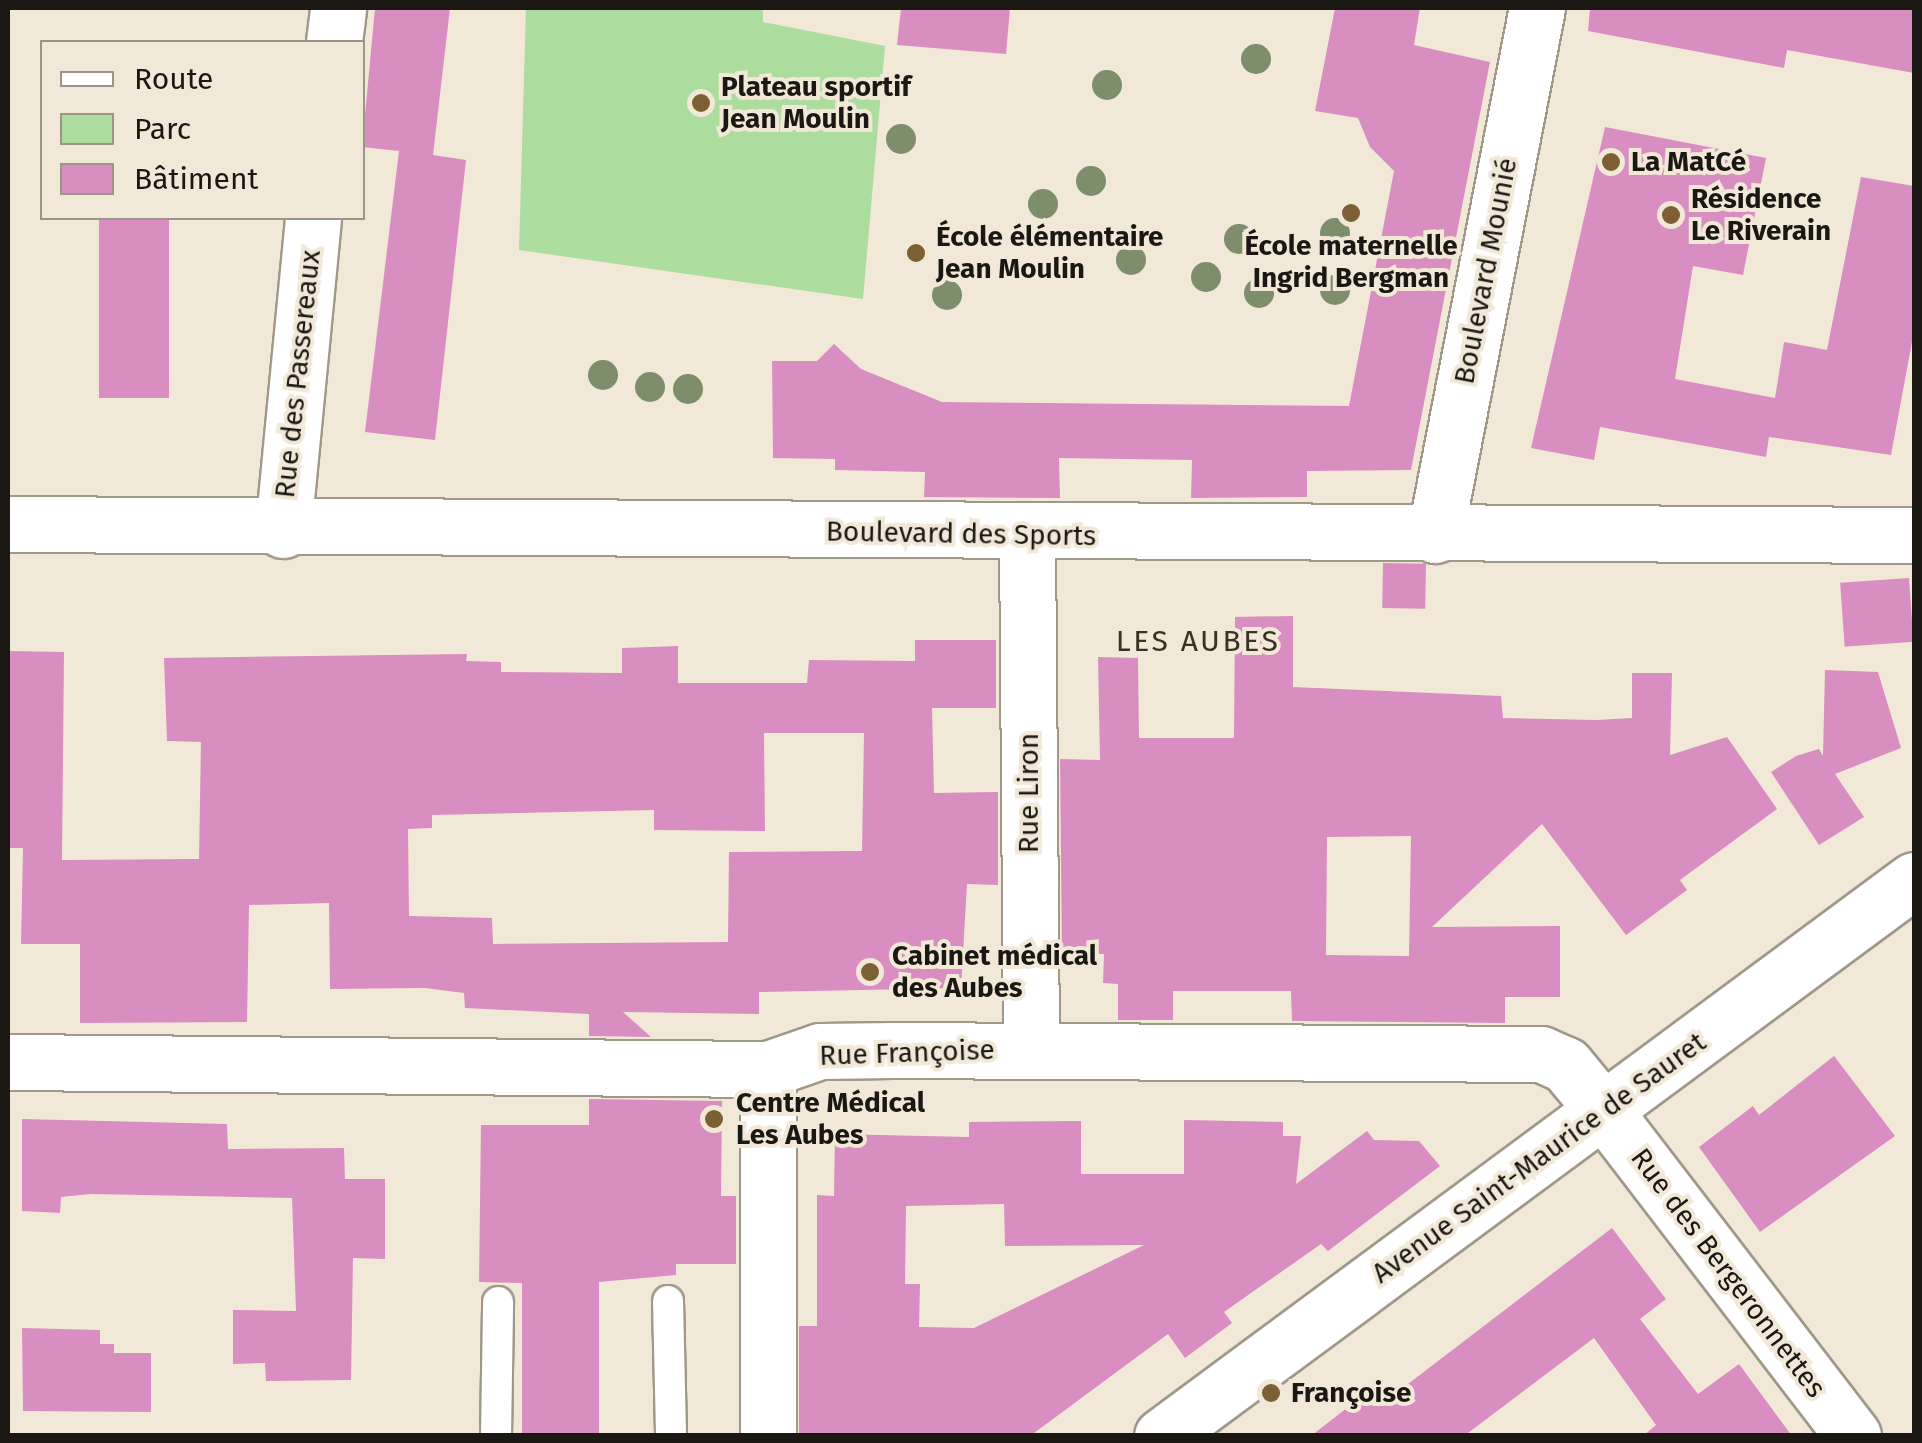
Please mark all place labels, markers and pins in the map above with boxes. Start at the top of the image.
place label: Plateau sportif Jean Moulin [721,70,911,136]
marker: Plateau sportif Jean Moulin [690,92,712,114]
place label: La MatCé [1631,145,1746,179]
marker: La MatCé [1600,151,1622,173]
place label: Résidence Le Riverain [1691,182,1831,248]
marker: École maternelle Ingrid Bergman [1340,202,1362,224]
marker: Résidence Le Riverain [1660,204,1682,226]
place label: École élémentaire Jean Moulin [936,220,1164,286]
place label: École maternelle Ingrid Bergman [1244,229,1458,295]
marker: École élémentaire Jean Moulin [905,242,927,264]
place label: Cabinet médical des Aubes [892,939,1097,1005]
marker: Cabinet médical des Aubes [857,959,883,985]
place label: Centre Médical Les Aubes [736,1086,925,1152]
marker: Centre Médical Les Aubes [701,1106,727,1132]
place label: Françoise [1291,1376,1411,1410]
marker: Françoise [1260,1382,1282,1404]

